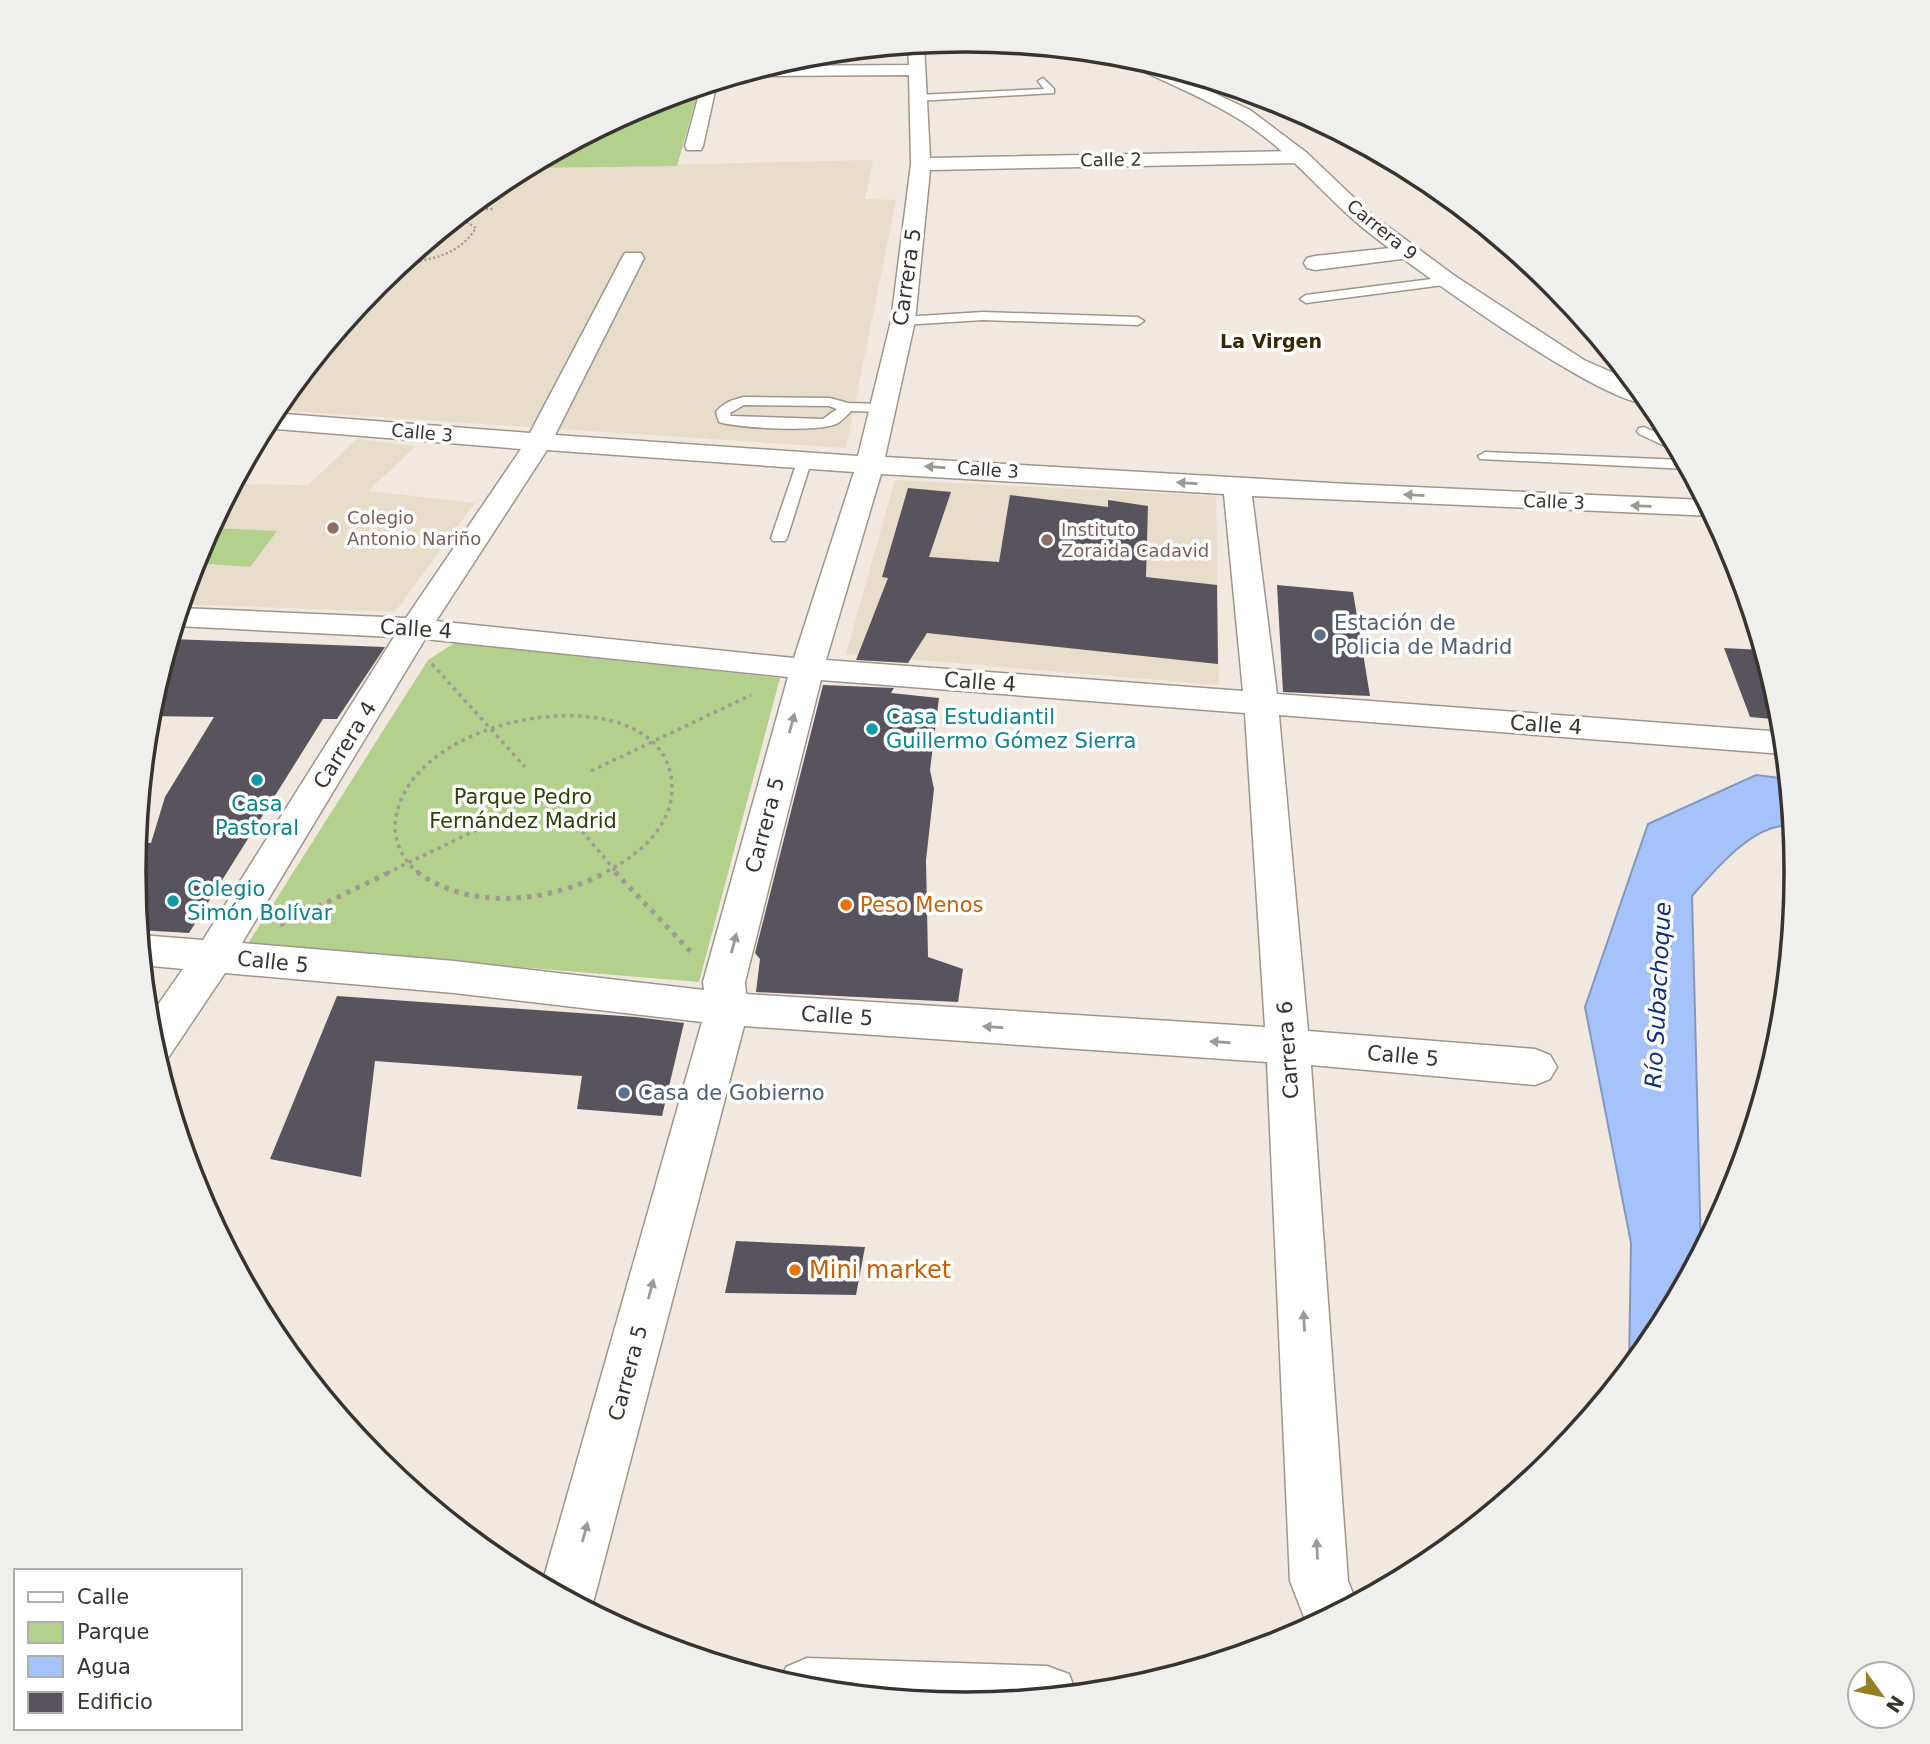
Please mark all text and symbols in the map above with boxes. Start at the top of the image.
street label: Calle 2 [1080,148,1142,171]
street label: Carrera 9 [1343,195,1422,264]
street label: Carrera 5 [888,227,926,327]
district label: La Virgen [1220,330,1322,352]
street label: Calle 3 [390,419,454,446]
street label: Calle 3 [956,457,1020,482]
one-way arrow [924,461,946,472]
one-way arrow [1176,477,1198,488]
one-way arrow [1403,489,1425,500]
street label: Calle 3 [1523,490,1585,513]
one-way arrow [1630,500,1652,511]
place label: Colegio Antonio Nariño [347,507,481,549]
place label: Instituto Zoraida Cadavid [1061,519,1209,561]
marker: Colegio Antonio Nariño [325,520,341,536]
marker: Instituto Zoraida Cadavid [1039,532,1055,548]
place label: Estación de Policia de Madrid [1334,611,1512,659]
street label: Calle 4 [379,615,453,643]
marker: Estación de Policia de Madrid [1312,627,1328,643]
street label: Calle 4 [943,668,1017,696]
street label: Carrera 4 [309,697,381,793]
place label: Casa Estudiantil Guillermo Gómez Sierra [886,705,1136,753]
street label: Calle 4 [1509,711,1583,739]
one-way arrow [787,712,798,734]
marker: Casa Estudiantil Guillermo Gómez Sierra [864,721,880,737]
marker: Casa Pastoral [249,772,265,788]
street label: Carrera 5 [741,774,789,876]
park label: Parque Pedro Fernández Madrid [429,785,617,833]
place label: Casa Pastoral [215,792,299,840]
place label: Colegio Simón Bolívar [187,877,333,925]
marker: Colegio Simón Bolívar [165,893,181,909]
place label: Peso Menos [860,893,983,917]
marker: Peso Menos [838,897,854,913]
water label: Río Subachoque [1640,901,1676,1089]
one-way arrow [729,931,740,953]
street label: Calle 5 [236,946,310,978]
street label: Carrera 6 [1273,1000,1303,1100]
street label: Calle 5 [800,1002,874,1030]
one-way arrow [982,1021,1004,1032]
one-way arrow [1209,1036,1231,1047]
street label: Calle 5 [1366,1041,1440,1071]
place label: Casa de Gobierno [638,1081,825,1105]
marker: Casa de Gobierno [616,1085,632,1101]
place label: Mini market [809,1256,951,1284]
marker: Mini market [787,1262,803,1278]
one-way arrow [646,1277,657,1299]
one-way arrow [1298,1310,1309,1332]
street label: Carrera 5 [604,1322,652,1424]
one-way arrow [580,1521,590,1542]
one-way arrow [1312,1537,1323,1559]
legend [14,1569,242,1730]
text: Calle [77,1585,129,1609]
text: Parque [77,1620,149,1644]
text: Agua [77,1655,131,1679]
north arrow [1846,1660,1916,1730]
text: Edificio [77,1690,153,1714]
text: N [1882,1692,1909,1717]

